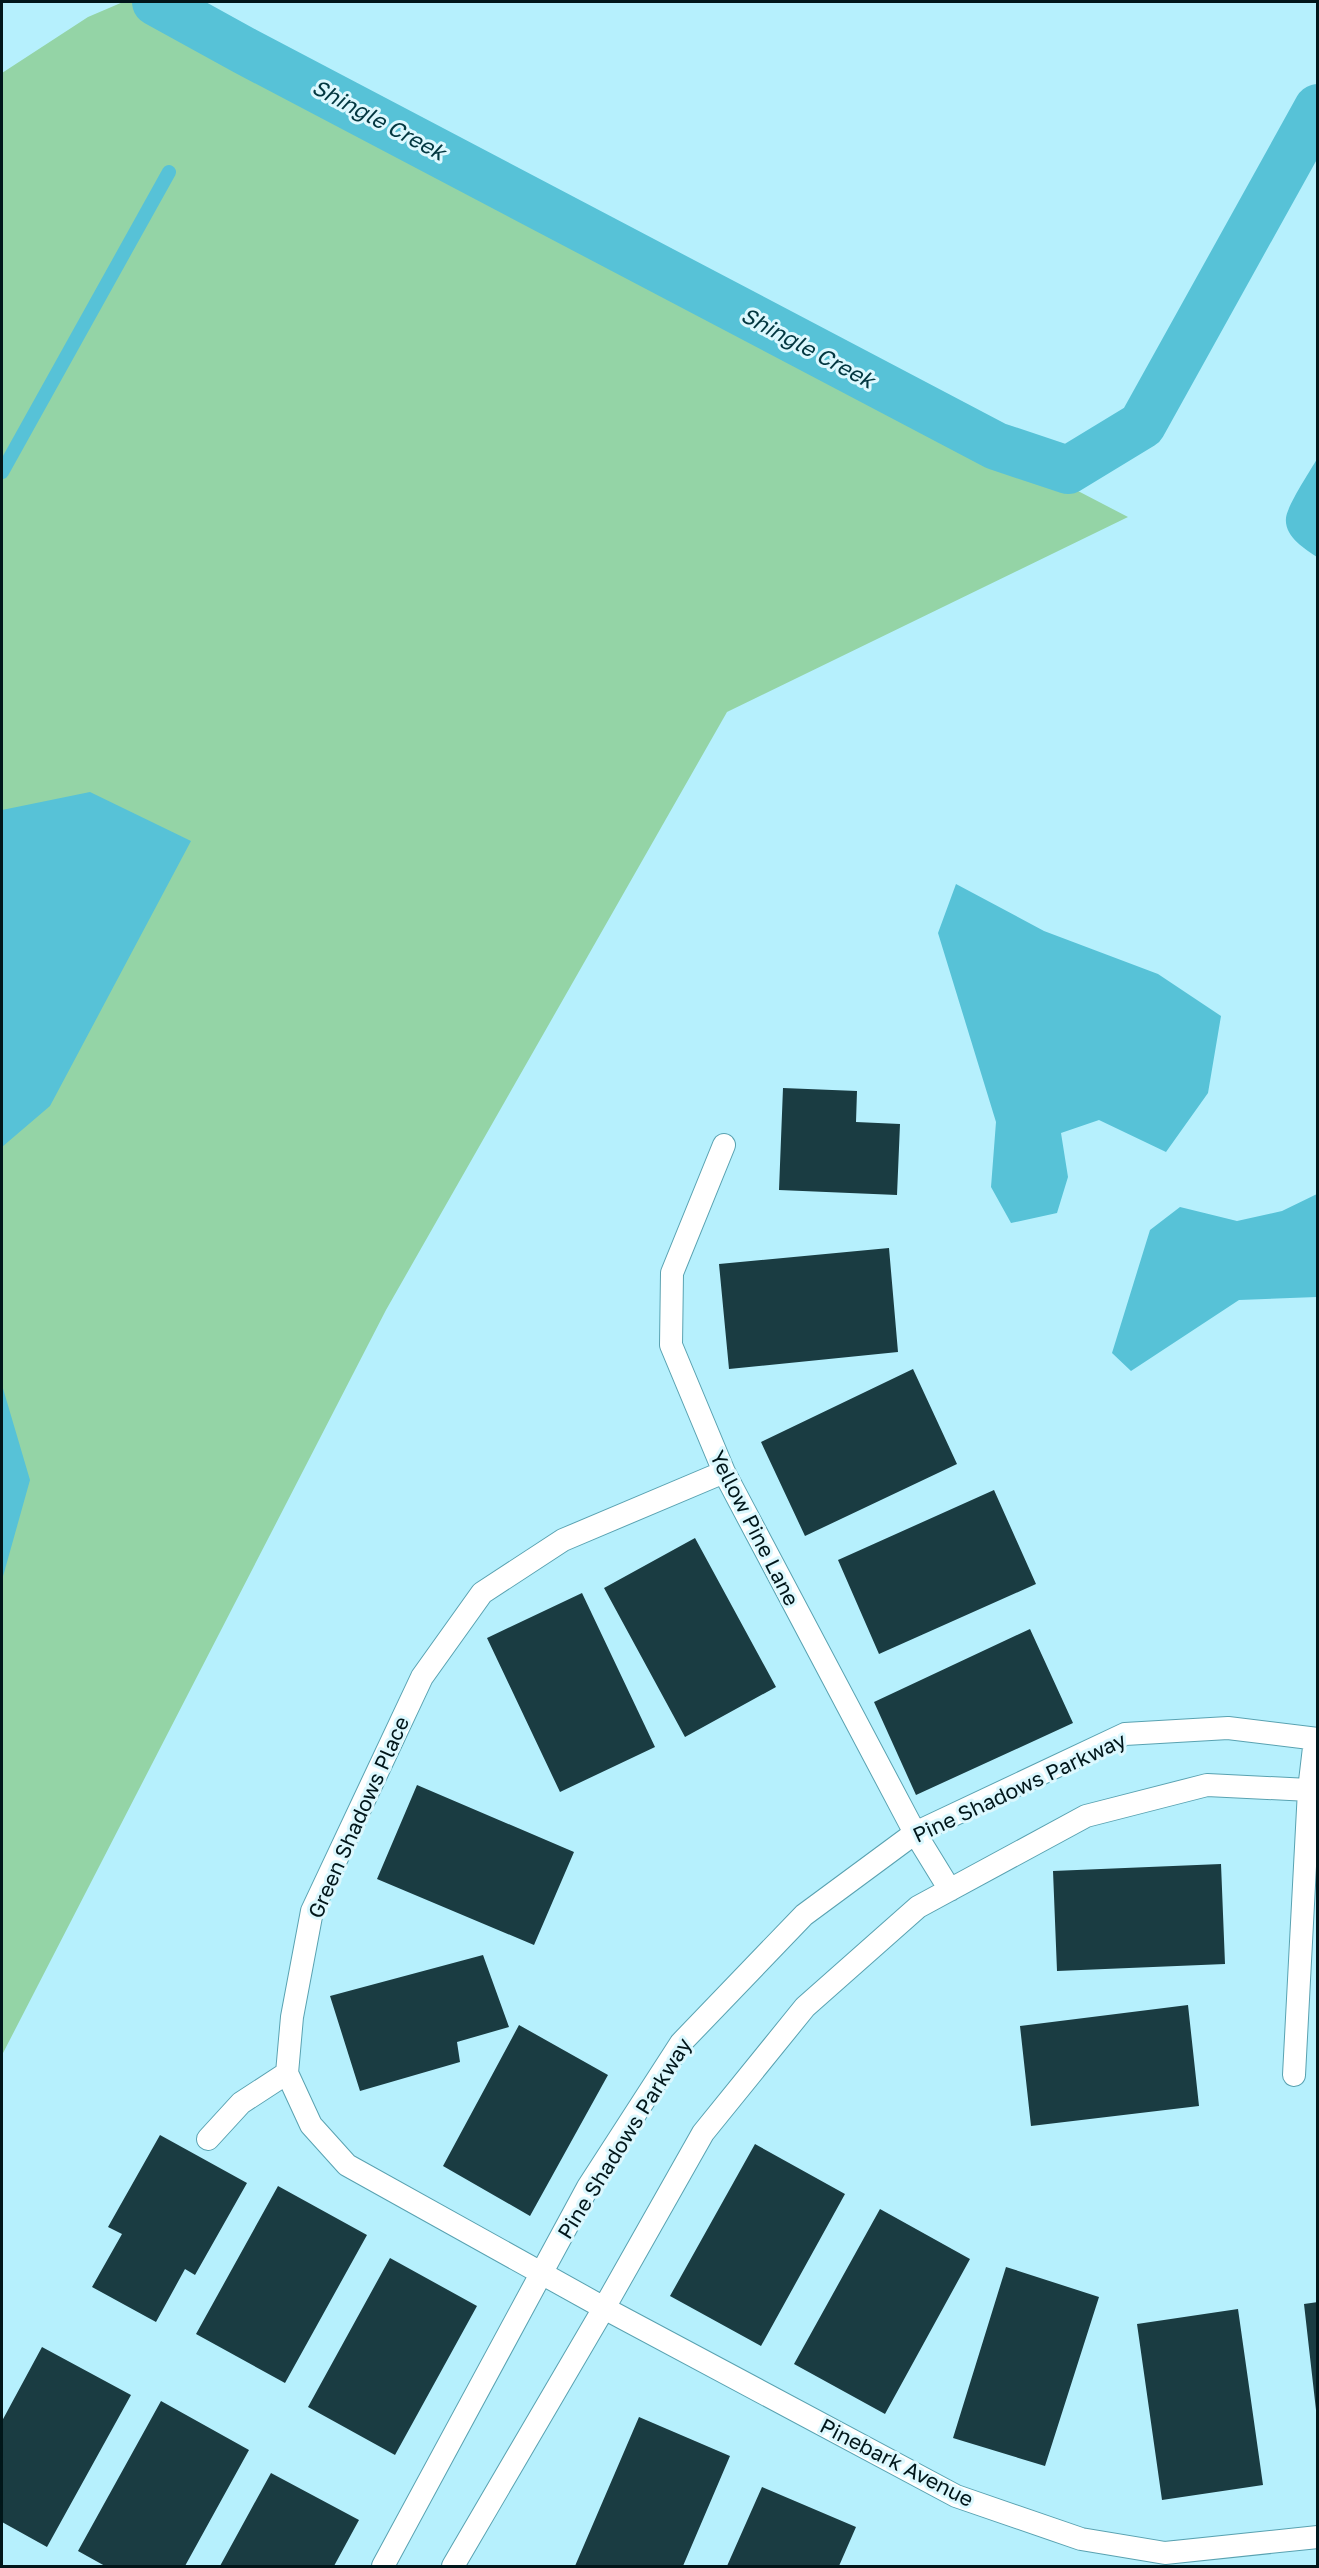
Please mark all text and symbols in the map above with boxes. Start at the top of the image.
water label: Shingle Creek [308,73,452,167]
water label: Shingle Creek [737,301,881,395]
street label: Yellow Pine Lane [705,1446,805,1610]
street label: Green Shadows Place [302,1712,414,1922]
street label: Pine Shadows Parkway [908,1726,1130,1848]
street label: Pine Shadows Parkway [551,2032,697,2243]
street label: Pinebark Avenue [816,2412,978,2512]

